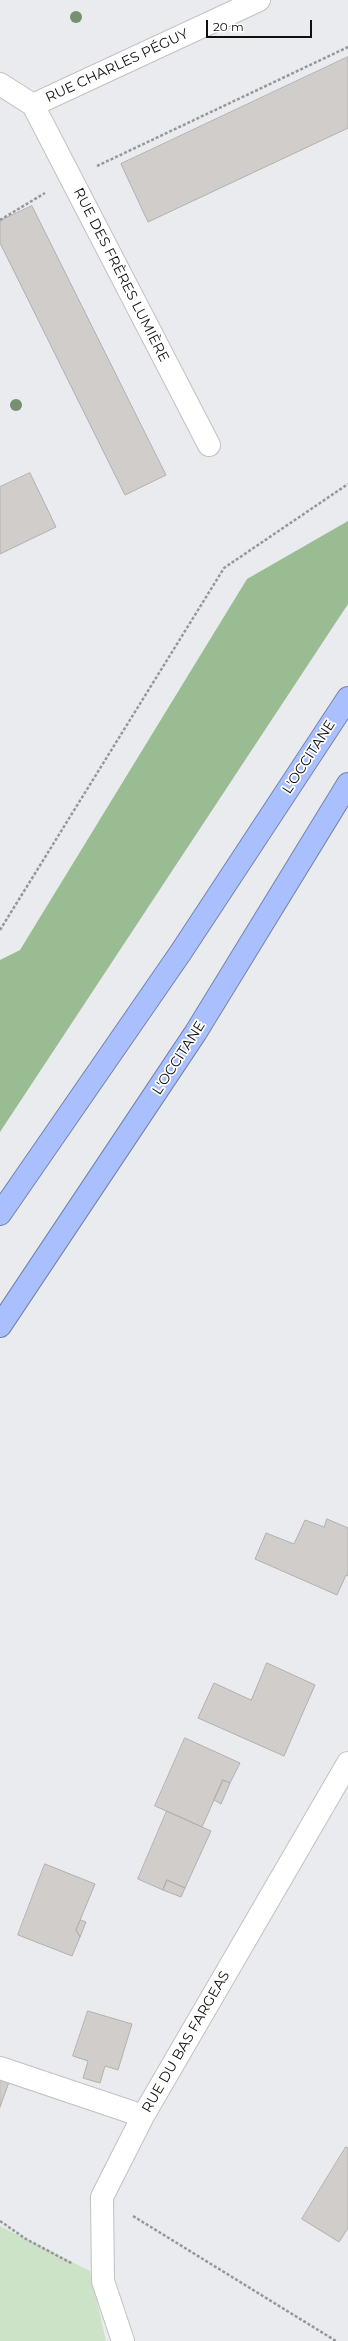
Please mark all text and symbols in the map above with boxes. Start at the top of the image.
scale bar [208,12,314,38]
text: 20 m [213,19,244,34]
street label: RUE CHARLES PÉGUY [43,26,191,106]
street label: RUE DES FRÈRES LUMIÈRE [70,185,172,365]
street label: L'OCCITANE [279,717,339,797]
street label: L'OCCITANE [149,1018,209,1098]
street label: RUE DU BAS FARGEAS [139,1968,233,2116]

